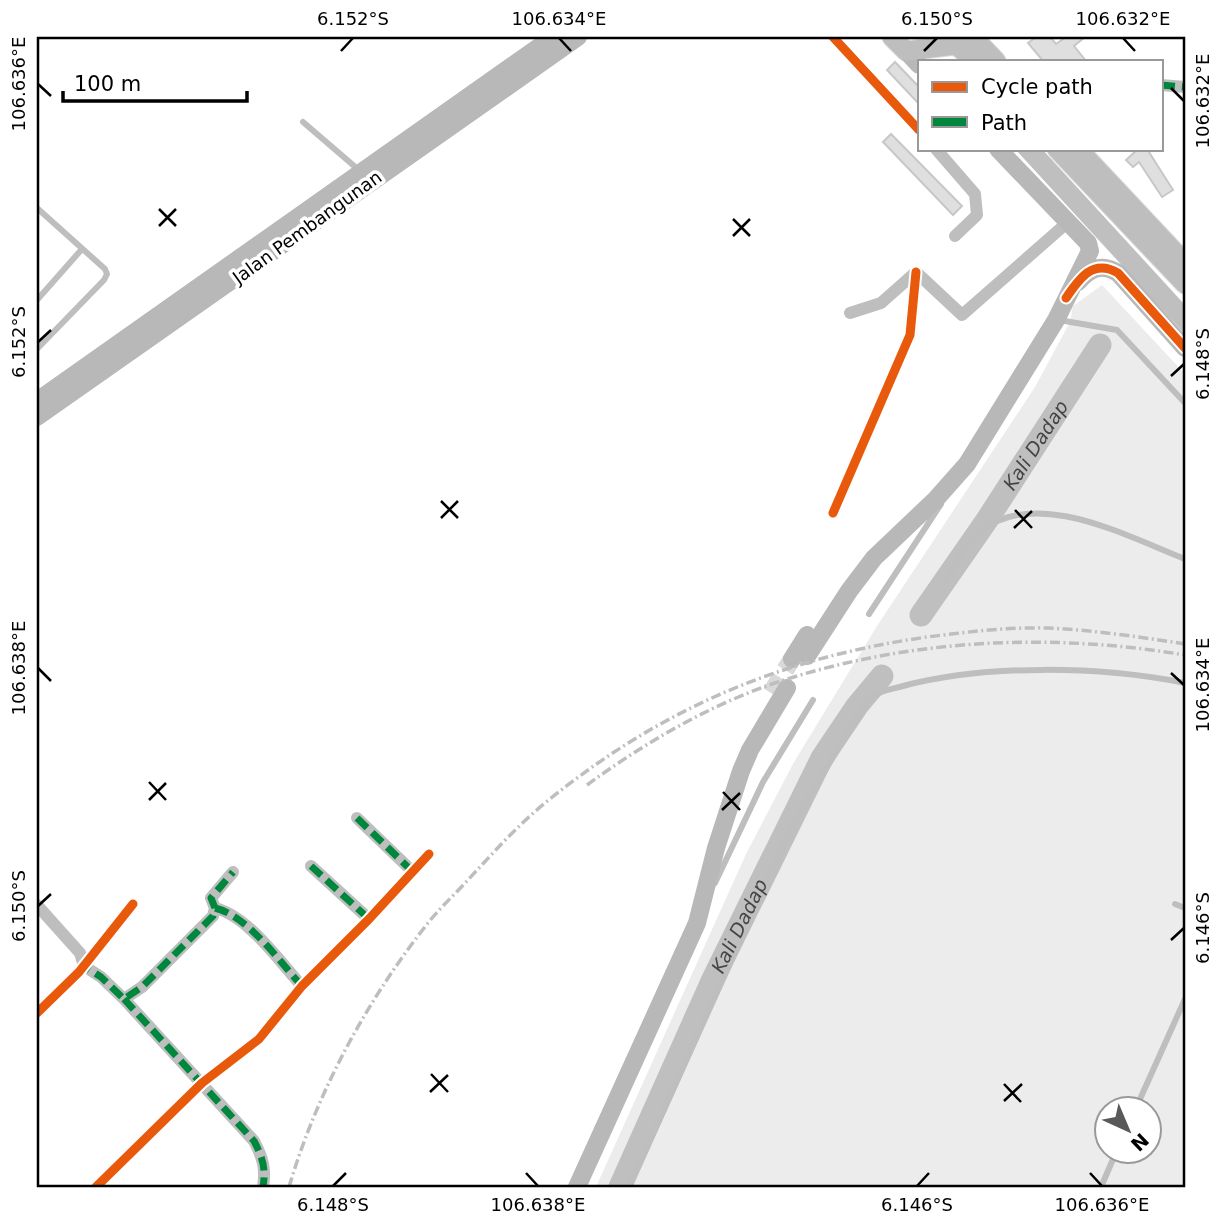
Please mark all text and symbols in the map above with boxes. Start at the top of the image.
text: 6.152°S [317,8,389,29]
text: 106.634°E [512,8,606,29]
text: 6.150°S [901,8,973,29]
text: 106.632°E [1076,8,1170,29]
text: 106.636°E [8,37,29,131]
text: 106.632°E [1192,54,1213,148]
scale bar [63,60,247,104]
legend [918,60,1162,150]
text: 100 m [74,72,141,96]
text: Cycle path [981,75,1093,99]
text: Path [981,111,1027,135]
street label: Jalan Pembangunan [228,166,386,289]
text: 6.152°S [8,306,29,378]
text: 6.148°S [1192,328,1213,400]
water label: Kali Dadap [999,396,1072,494]
text: 106.638°E [8,621,29,715]
text: 106.634°E [1192,638,1213,732]
text: 6.150°S [8,870,29,942]
water label: Kali Dadap [707,875,772,977]
text: 6.146°S [1192,892,1213,964]
north arrow [1092,1094,1162,1164]
text: N [1126,1129,1153,1156]
text: 6.148°S [297,1194,369,1215]
text: 106.638°E [491,1194,585,1215]
text: 6.146°S [881,1194,953,1215]
text: 106.636°E [1055,1194,1149,1215]

